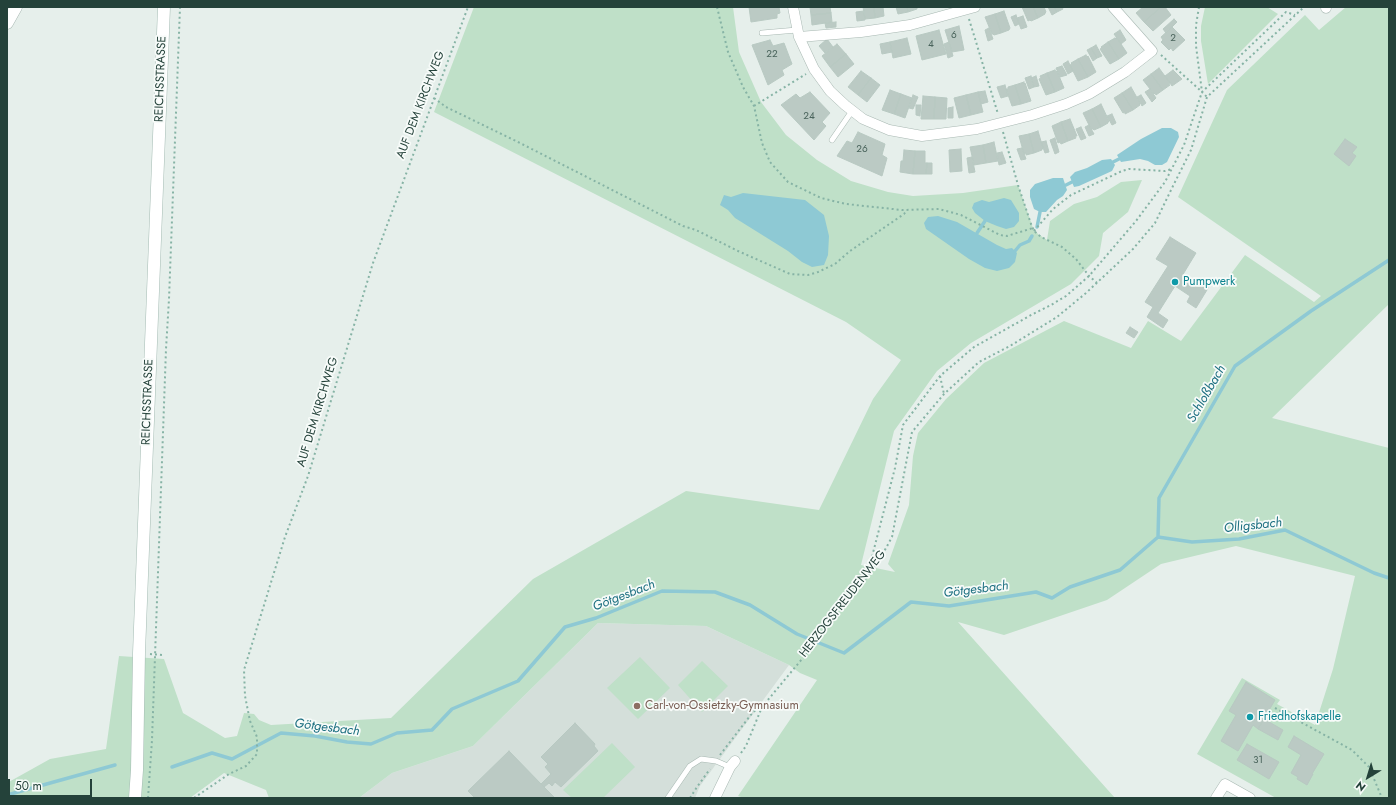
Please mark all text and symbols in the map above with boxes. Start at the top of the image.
house number: 6 [951,30,957,42]
house number: 2 [1170,33,1176,45]
street label: REICHSSTRASSE [152,36,170,122]
house number: 4 [928,39,934,51]
street label: AUF DEM KIRCHWEG [394,49,448,161]
house number: 22 [766,49,778,61]
house number: 24 [803,111,815,123]
house number: 26 [856,144,868,156]
place label: Pumpwerk [1183,275,1235,289]
marker: Pumpwerk [1170,277,1180,287]
street label: AUF DEM KIRCHWEG [294,355,342,469]
street label: REICHSSTRASSE [139,359,157,445]
water label: Schloßbach [1184,363,1230,425]
water label: Olligsbach [1223,515,1283,537]
street label: HERZOGSFREUDENWEG [797,548,889,660]
water label: Götgesbach [591,577,657,615]
water label: Götgesbach [943,578,1009,602]
place label: Carl-von-Ossietzky-Gymnasium [645,699,799,713]
marker: Carl-von-Ossietzky-Gymnasium [632,701,642,711]
place label: Friedhofskapelle [1258,710,1341,724]
marker: Friedhofskapelle [1245,712,1255,722]
water label: Götgesbach [294,716,360,740]
house number: 31 [1253,755,1263,767]
north arrow [1348,757,1388,797]
scale bar [10,771,94,797]
text: 50 m [15,777,42,795]
text: N [1352,777,1369,795]

